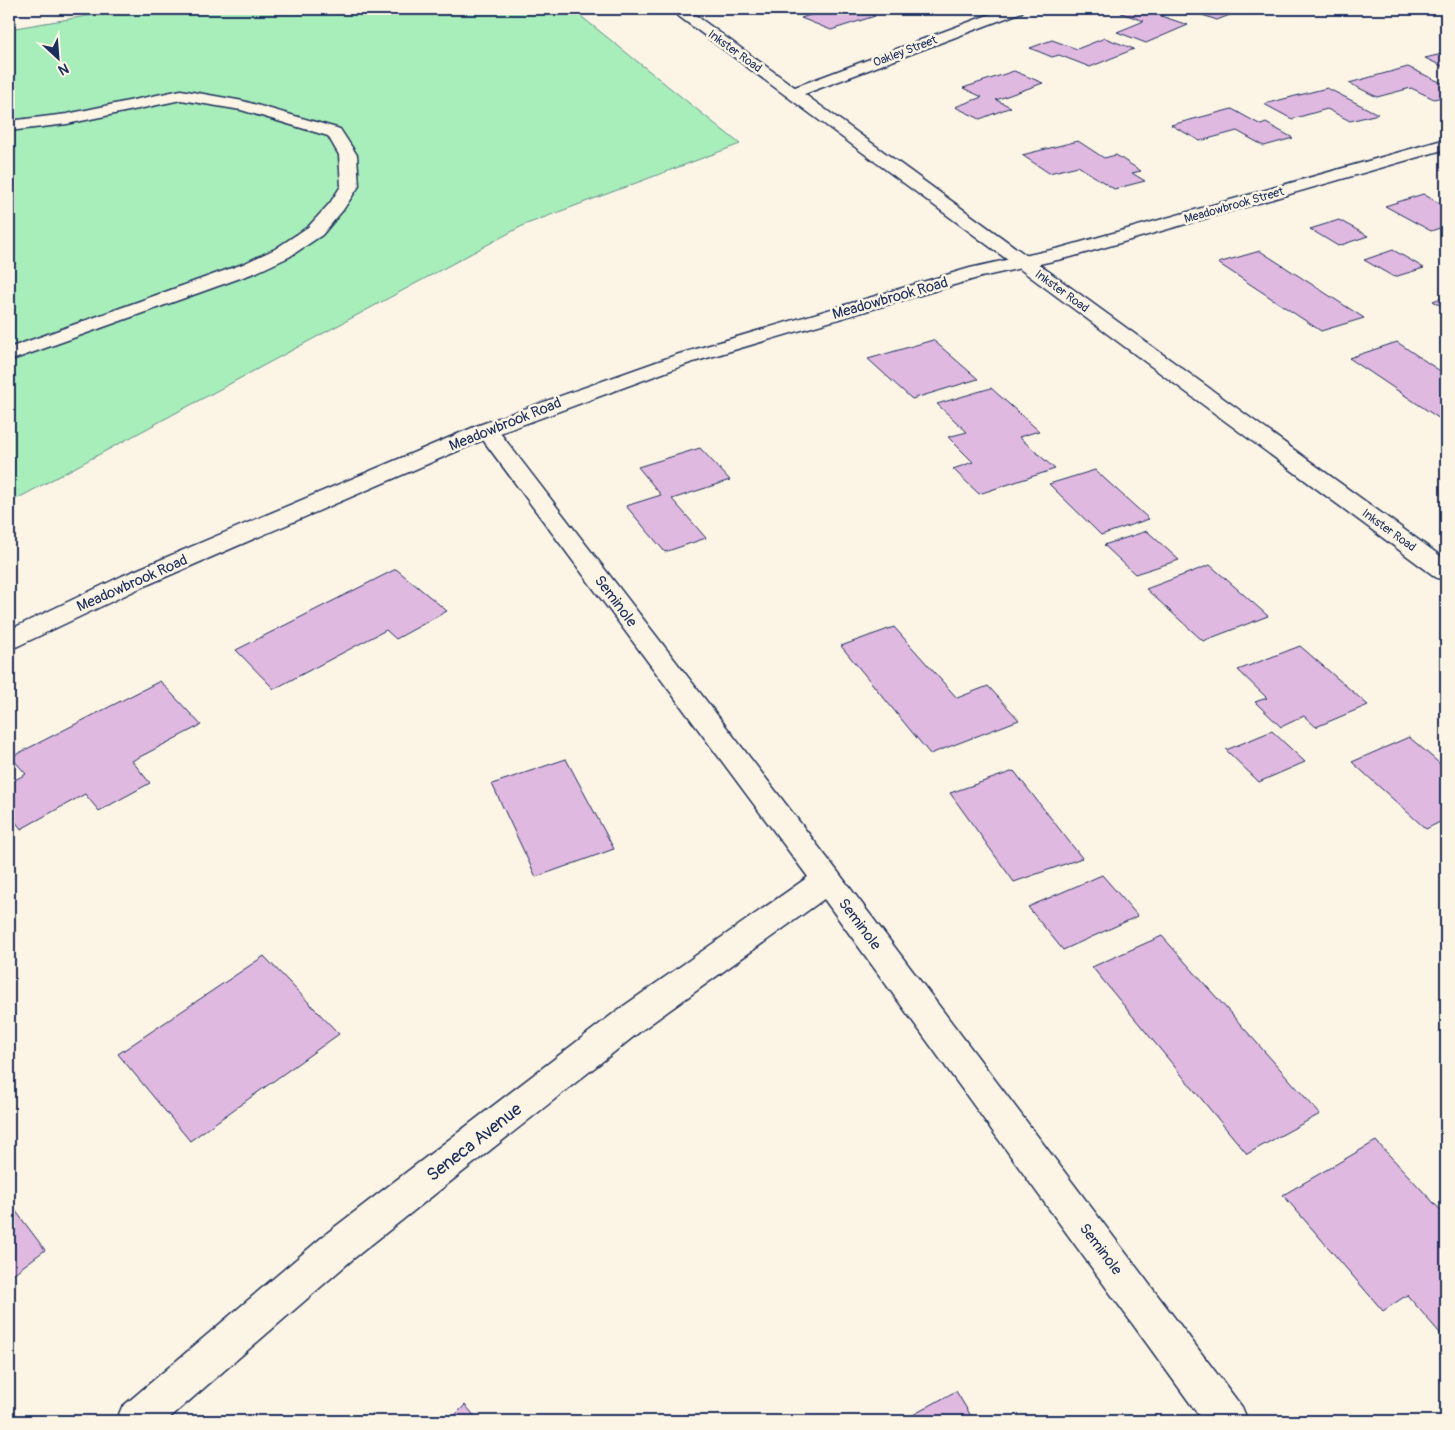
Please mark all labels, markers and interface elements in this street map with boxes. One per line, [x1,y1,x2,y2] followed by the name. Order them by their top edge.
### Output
[705,27,765,76] street label: Inkster Road
[32,32,82,82] north arrow
[871,32,939,71] street label: Oakley Street
[55,60,71,79] text: N
[1182,184,1286,227] street label: Meadowbrook Street
[1032,267,1092,316] street label: Inkster Road
[830,273,950,324] street label: Meadowbrook Road
[446,393,564,456] street label: Meadowbrook Road
[1359,506,1419,555] street label: Inkster Road
[74,551,191,616] street label: Meadowbrook Road
[590,572,641,631] street label: Seminole
[834,895,885,954] street label: Seminole
[422,1098,527,1187] street label: Seneca Avenue
[1075,1220,1126,1279] street label: Seminole

